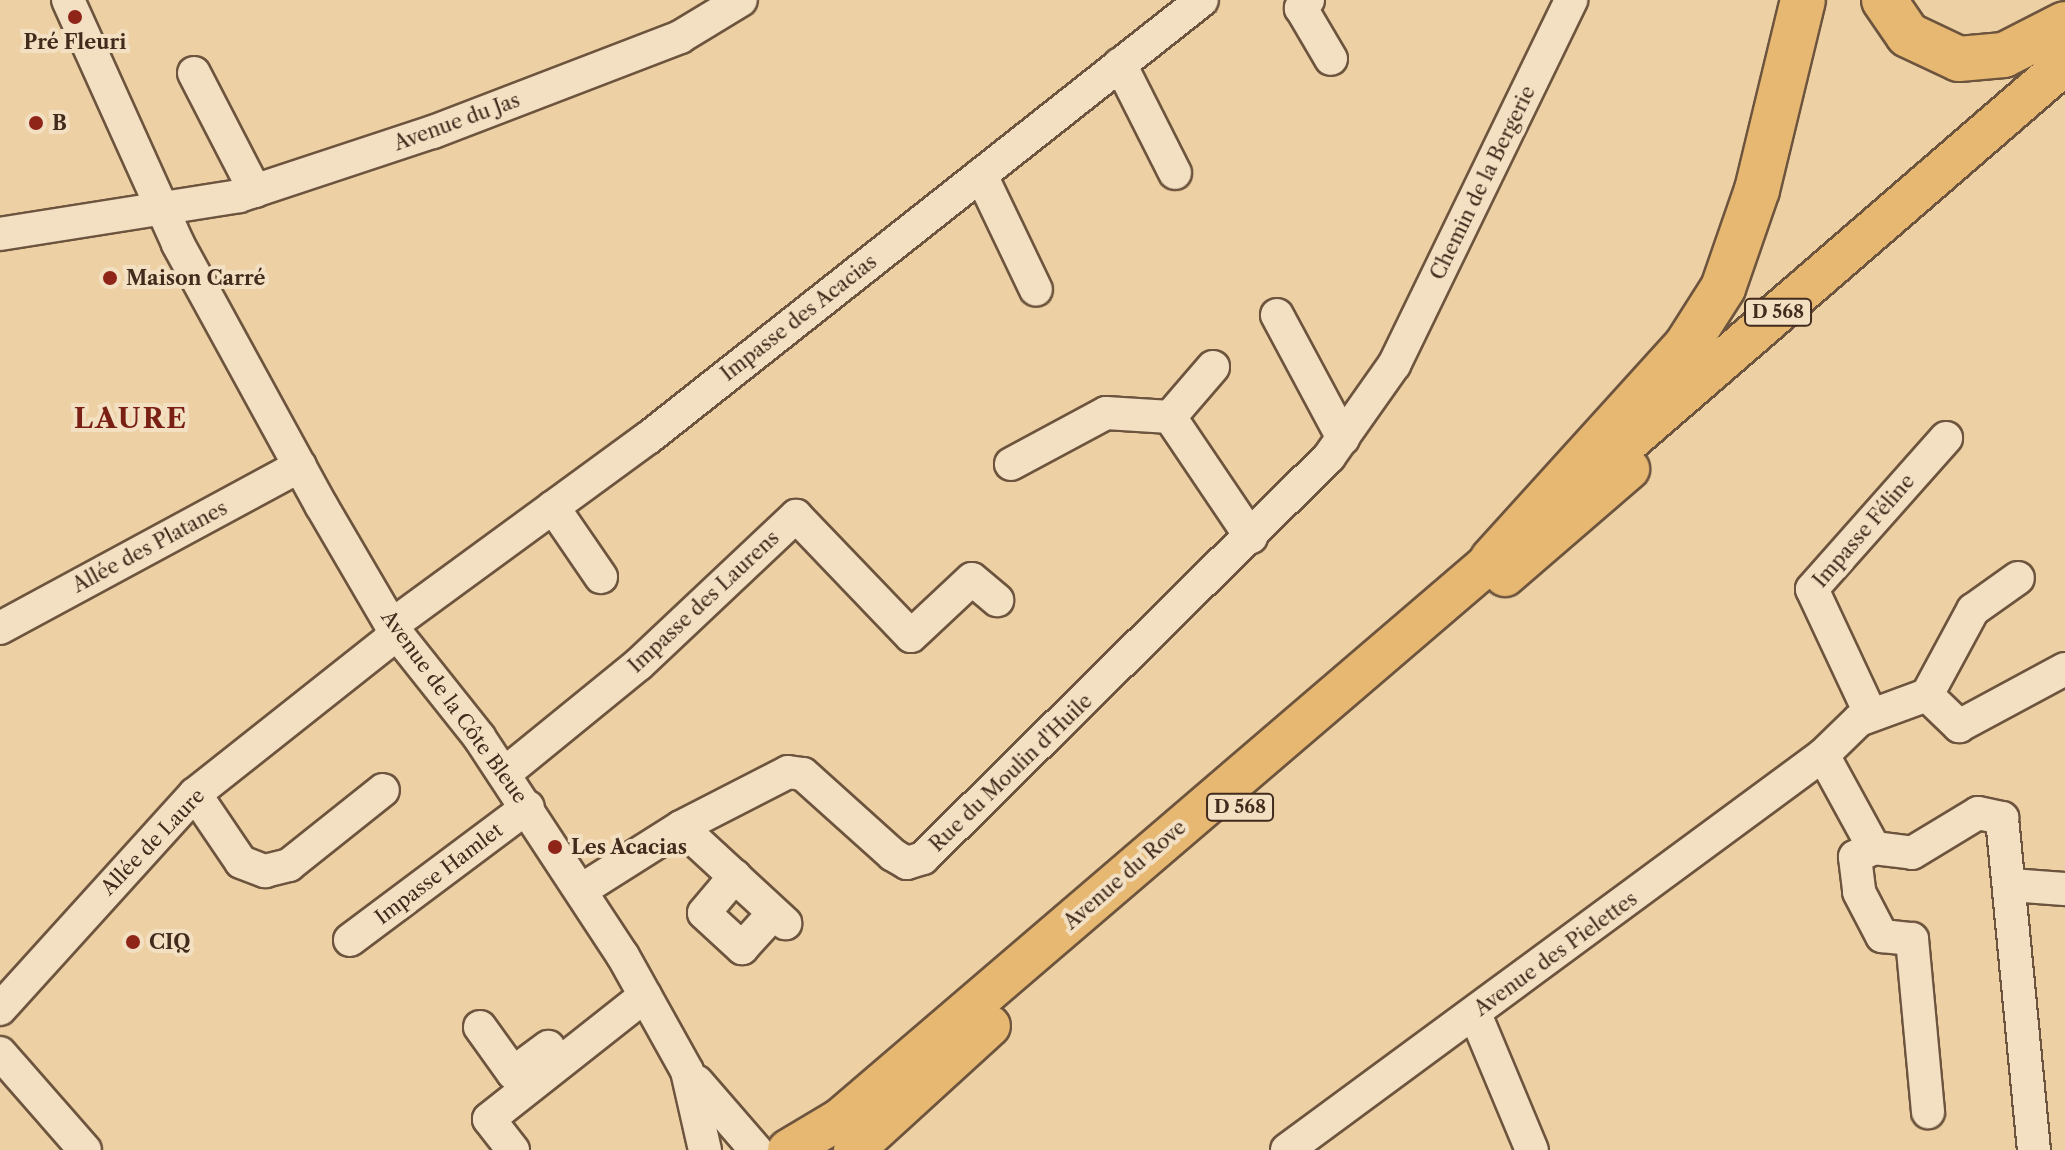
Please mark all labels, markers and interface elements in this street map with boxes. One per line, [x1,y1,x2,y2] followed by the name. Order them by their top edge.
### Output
[66,8,84,26] marker: Pré Fleuri
[24,30,126,54] place label: Pré Fleuri
[1426,82,1540,284] street label: Chemin de la Bergerie
[391,88,523,156] street label: Avenue du Jas
[52,111,67,135] place label: B
[27,114,45,132] marker: B
[716,249,882,387] street label: Impasse des Acacias
[126,266,265,290] place label: Maison Carré
[101,269,119,287] marker: Maison Carré
[1744,298,1812,326] road number: D 568
[74,401,188,435] district label: LAURE
[1808,470,1920,592] street label: Impasse Féline
[69,496,231,598] street label: Allée des Platanes
[624,526,784,678] street label: Impasse des Laurens
[376,606,532,808] street label: Avenue de la Côte Bleue
[925,689,1097,857] street label: Rue du Moulin d'Huile
[96,784,210,900] street label: Allée de Laure
[1206,793,1274,821] road number: D 568
[1059,815,1191,935] street label: Avenue du Rove
[371,818,507,930] street label: Impasse Hamlet
[571,835,688,859] place label: Les Acacias
[546,838,564,856] marker: Les Acacias
[1470,887,1642,1021] street label: Avenue des Pielettes
[149,930,190,954] place label: CIQ
[124,933,142,951] marker: CIQ

